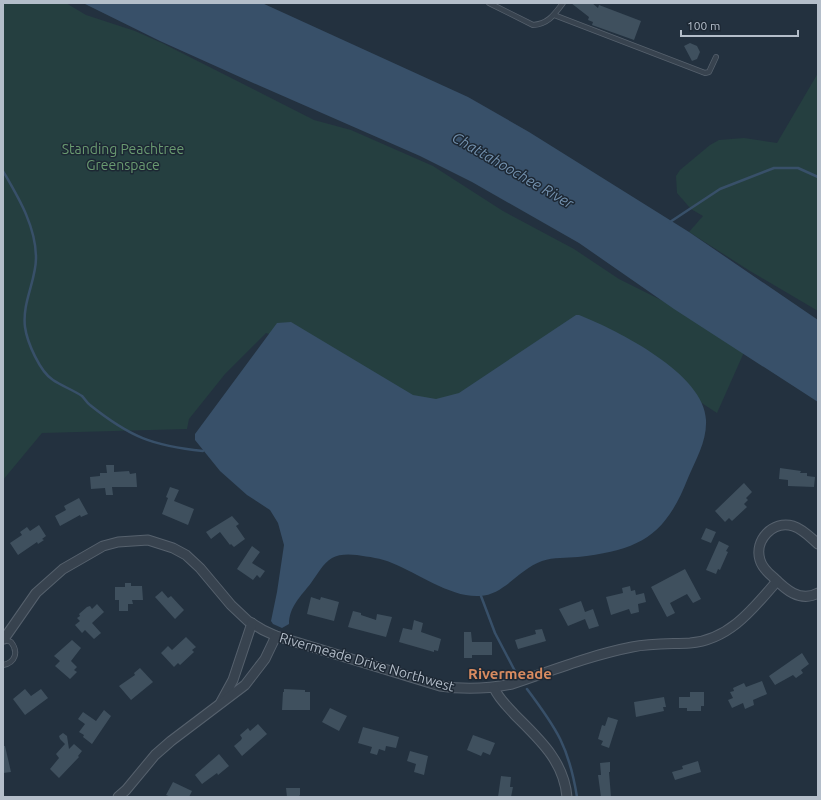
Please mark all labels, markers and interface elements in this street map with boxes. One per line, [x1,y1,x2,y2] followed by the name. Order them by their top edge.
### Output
[681,12,798,38] scale bar
[687,19,720,32] text: 100 m
[449,128,578,212] water label: Chattahoochee River
[62,141,184,173] park label: Standing Peachtree Greenspace
[278,629,457,695] street label: Rivermeade Drive Northwest
[468,665,552,682] district label: Rivermeade

